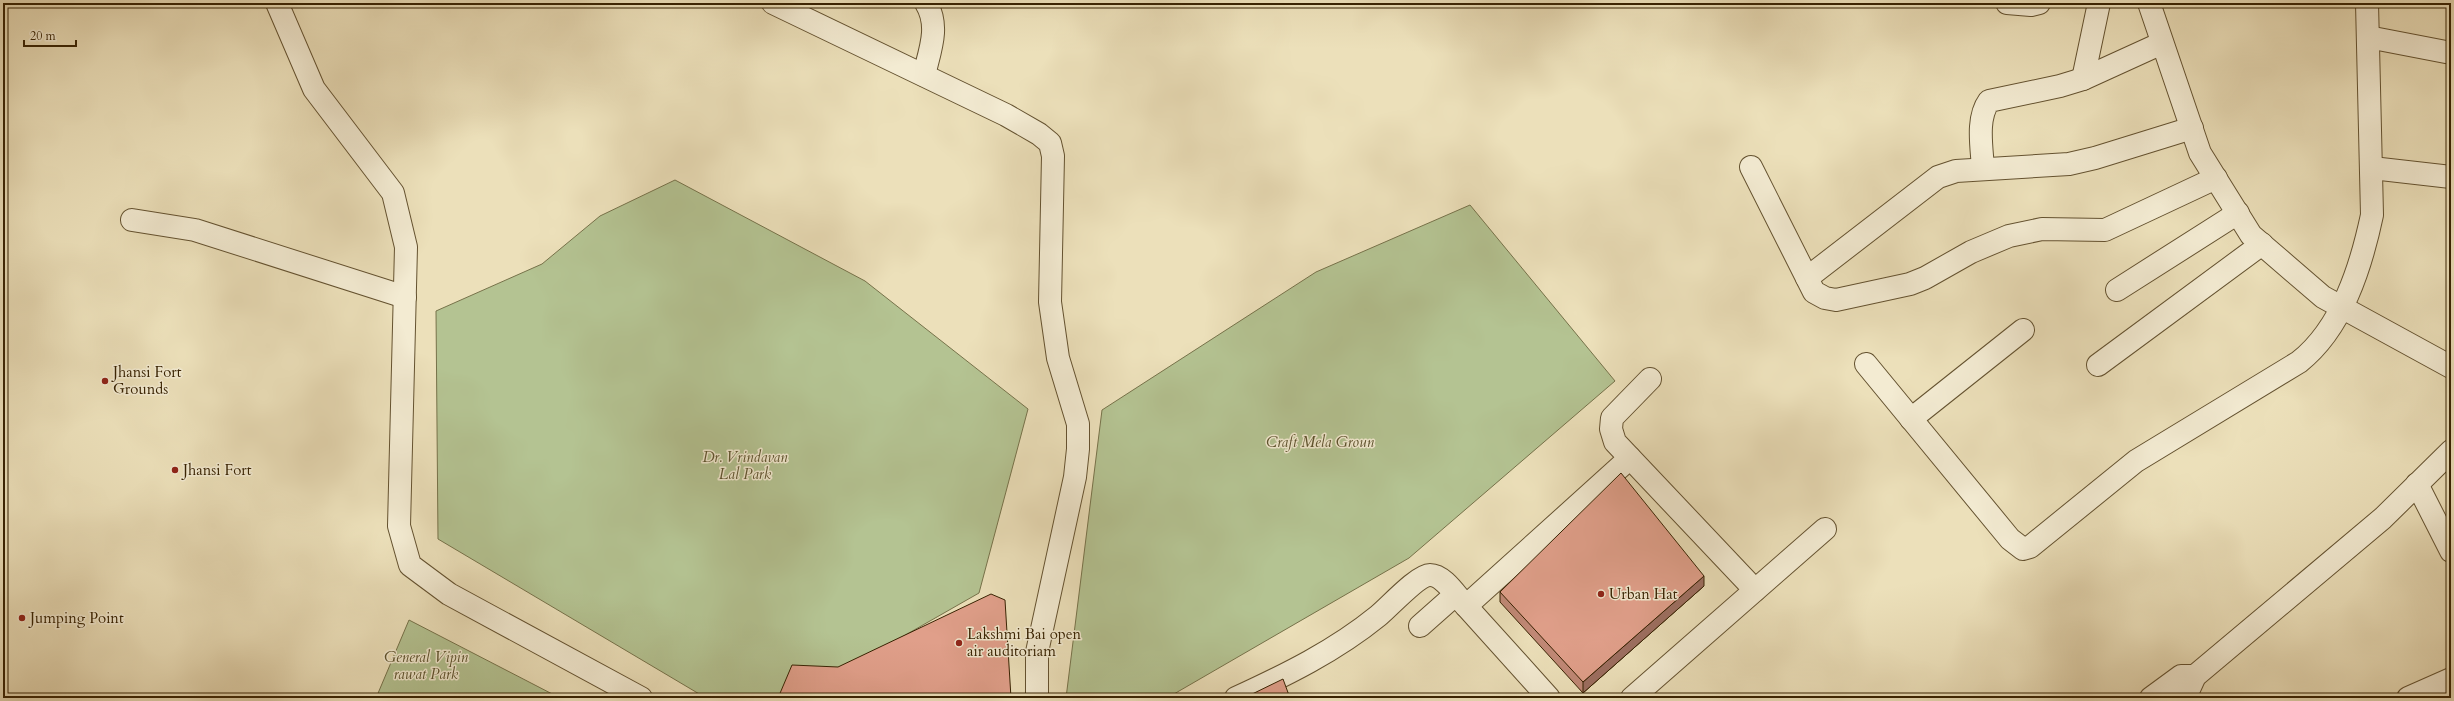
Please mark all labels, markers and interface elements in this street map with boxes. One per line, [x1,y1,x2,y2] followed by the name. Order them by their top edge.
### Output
[24,22,76,48] scale bar
[30,28,57,44] text: 20 m
[111,362,182,399] place label: Jhansi Fort Grounds
[100,376,110,386] marker: Jhansi Fort Grounds
[1266,432,1375,452] park label: Craft Mela Groun
[702,447,788,484] park label: Dr. Vrindavan Lal Park
[181,460,252,480] place label: Jhansi Fort
[170,465,180,475] marker: Jhansi Fort
[1609,584,1678,604] place label: Urban Hat
[1596,589,1606,599] marker: Urban Hat
[28,608,124,628] place label: Jumping Point
[17,613,27,623] marker: Jumping Point
[967,624,1082,661] place label: Lakshmi Bai open air auditoriam
[954,638,964,648] marker: Lakshmi Bai open air auditoriam
[384,647,469,684] park label: General Vipin rawat Park

